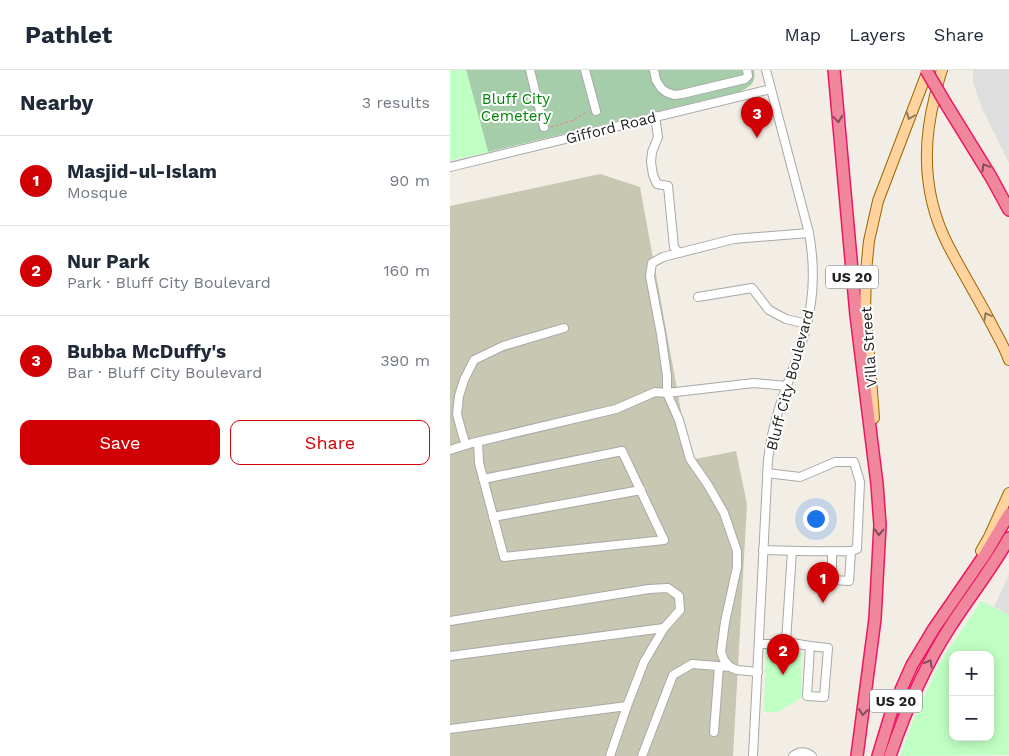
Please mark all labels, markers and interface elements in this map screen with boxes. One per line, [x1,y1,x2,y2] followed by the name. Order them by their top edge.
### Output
[25,21,112,49] text: Pathlet
[784,24,821,45] text: Map
[849,24,906,45] text: Layers
[934,24,984,45] text: Share
[20,90,93,115] text: Nearby
[481,90,551,125] park label: Bluff City Cemetery
[362,93,430,112] text: 3 results
[741,97,773,138] pin: 3
[564,108,658,148] street label: Gifford Road
[906,111,916,119] one-way arrow
[832,115,843,123] one-way arrow
[67,160,217,183] text: Masjid-ul-Islam
[981,164,991,173] one-way arrow
[33,171,39,190] text: 1
[389,171,430,190] text: 90 m
[67,183,128,202] text: Mosque
[67,250,150,273] text: Nur Park
[31,261,41,280] text: 2
[383,261,430,280] text: 160 m
[826,266,878,288] road number: US 20
[67,273,271,292] text: Park · Bluff City Boulevard
[857,305,881,388] street label: Villa Street
[762,307,818,453] street label: Bluff City Boulevard
[984,312,994,321] one-way arrow
[67,340,226,363] text: Bubba McDuffy's
[31,351,41,370] text: 3
[380,351,430,370] text: 390 m
[67,363,262,382] text: Bar · Bluff City Boulevard
[20,420,220,465] button: Save
[230,420,430,465] button: Share
[803,506,829,532] your location
[874,529,884,537] one-way arrow
[807,562,839,603] pin: 1
[767,634,799,675] pin: 2
[949,651,994,741] map controls
[949,651,994,696] button: +
[923,659,933,668] one-way arrow
[870,690,922,712] road number: US 20
[949,696,994,741] button: −
[858,708,869,716] one-way arrow

